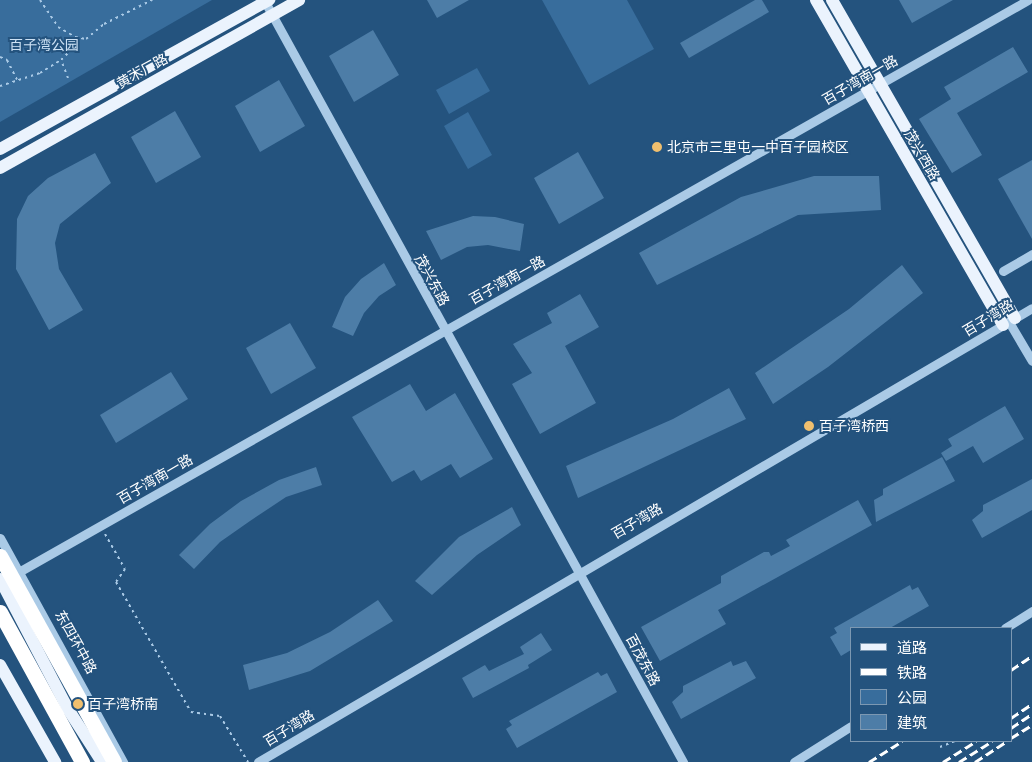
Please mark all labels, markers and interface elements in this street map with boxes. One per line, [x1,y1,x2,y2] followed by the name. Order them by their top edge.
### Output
[9,37,79,53] park label: 百子湾公园
[113,50,171,92] street label: 黄木厂路
[819,52,901,108] street label: 百子湾南一路
[901,127,943,183] street label: 茂兴西路
[667,139,849,155] place label: 北京市三里屯一中百子园校区
[651,141,663,153] marker: 北京市三里屯一中百子园校区
[411,251,453,309] street label: 茂兴东路
[466,252,548,308] street label: 百子湾南一路
[960,296,1016,340] street label: 百子湾路
[819,418,889,434] place label: 百子湾桥西
[803,420,815,432] marker: 百子湾桥西
[114,451,196,507] street label: 百子湾南一路
[609,500,665,542] street label: 百子湾路
[52,607,100,677] street label: 东四环中路
[850,627,1012,742] legend
[622,631,664,689] street label: 百茂东路
[897,639,927,656] text: 道路
[897,664,927,681] text: 铁路
[897,689,927,706] text: 公园
[88,696,158,712] place label: 百子湾桥南
[72,698,84,710] marker: 百子湾桥南
[261,706,317,750] street label: 百子湾路
[897,714,927,731] text: 建筑

